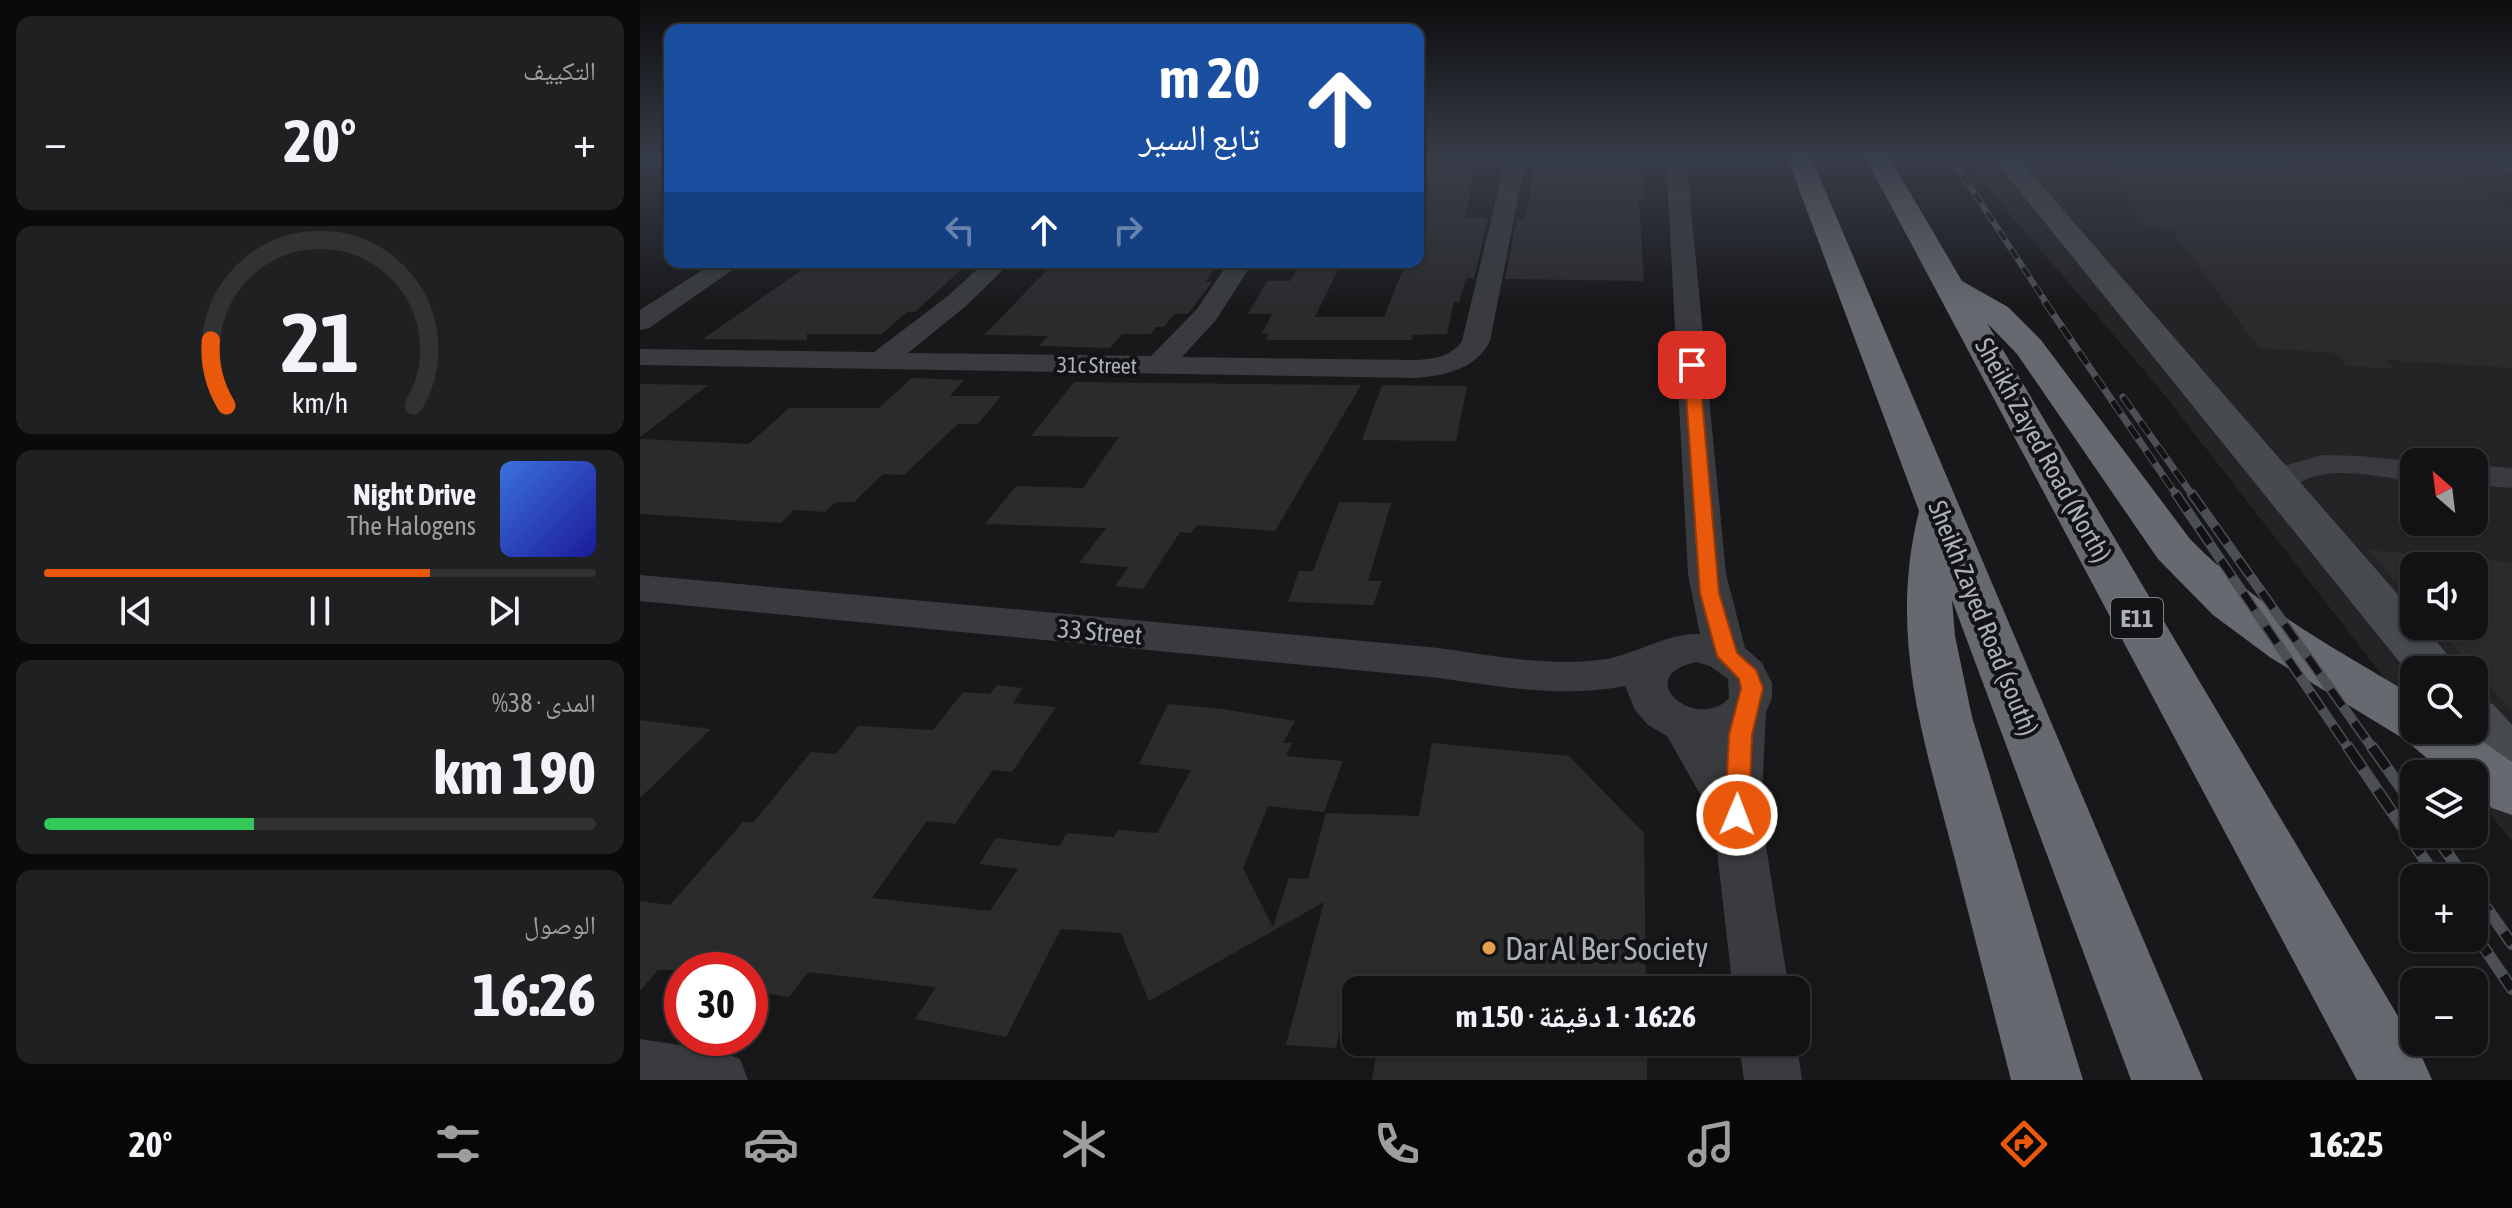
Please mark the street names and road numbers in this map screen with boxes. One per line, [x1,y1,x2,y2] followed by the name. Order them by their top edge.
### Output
[1969,333,2117,567] street label: Sheikh Zayed Road (North)
[1057,351,1137,379] street label: 31c Street
[1922,496,2044,740] street label: Sheikh Zayed Road (south)
[2111,598,2163,638] road number: E11
[1056,613,1144,651] street label: 33 Street

